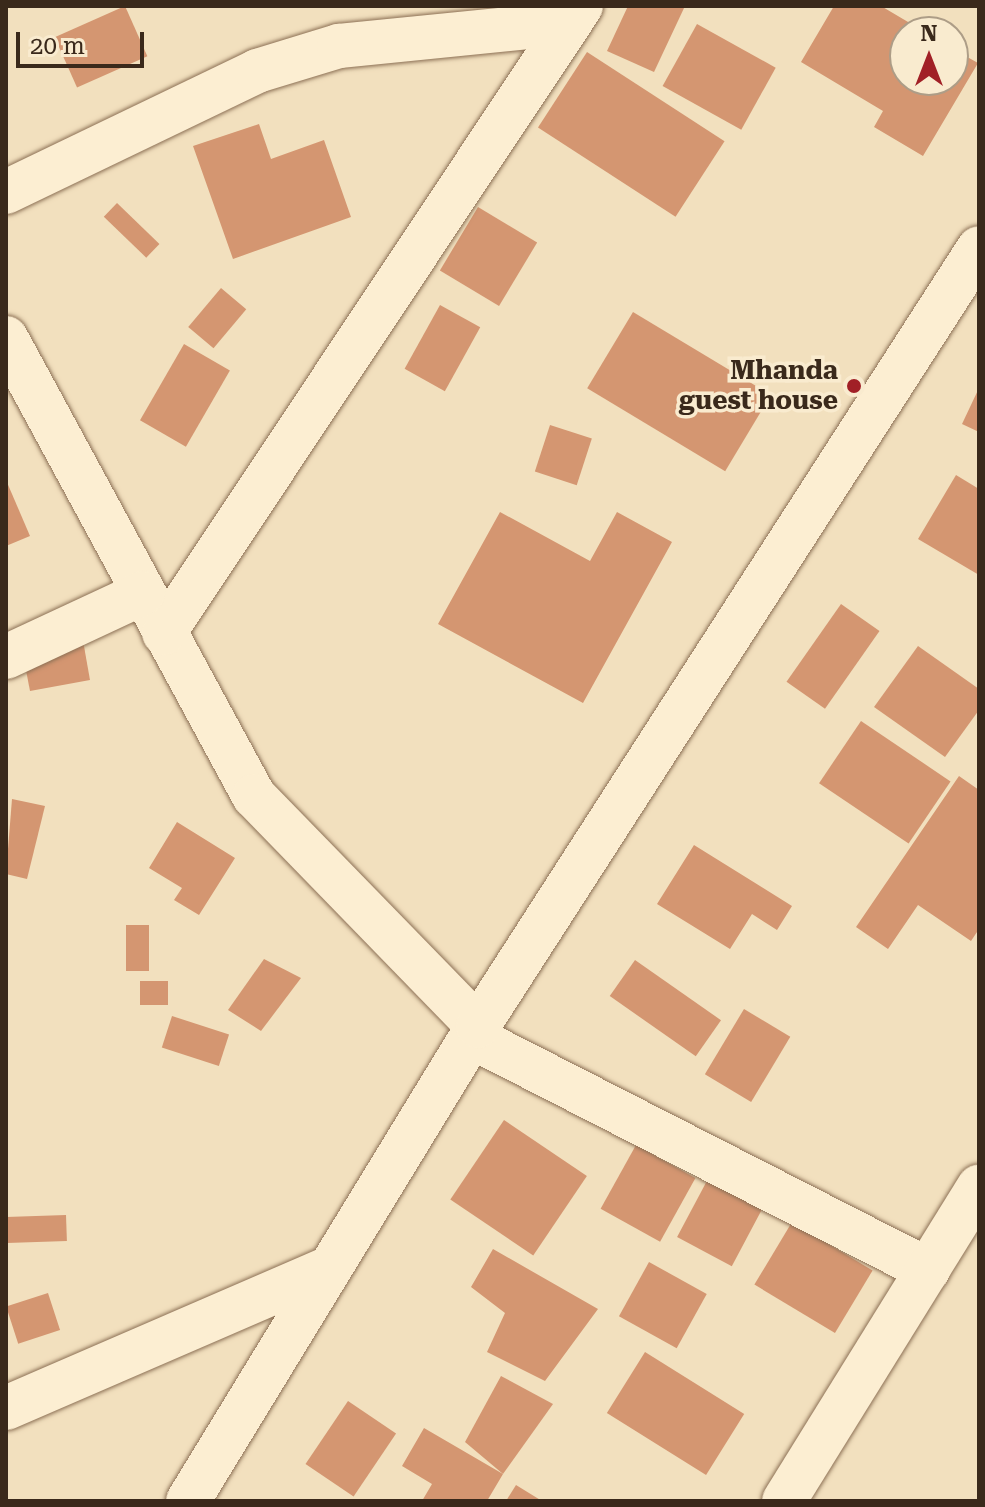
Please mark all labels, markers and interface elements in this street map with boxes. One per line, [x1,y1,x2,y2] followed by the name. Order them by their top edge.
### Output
[20,16,148,66] scale bar
[889,16,969,96] north arrow
[921,21,937,46] text: N
[30,32,85,60] text: 20 m
[679,355,838,416] place label: Mhanda guest house
[845,377,863,395] marker: Mhanda guest house

